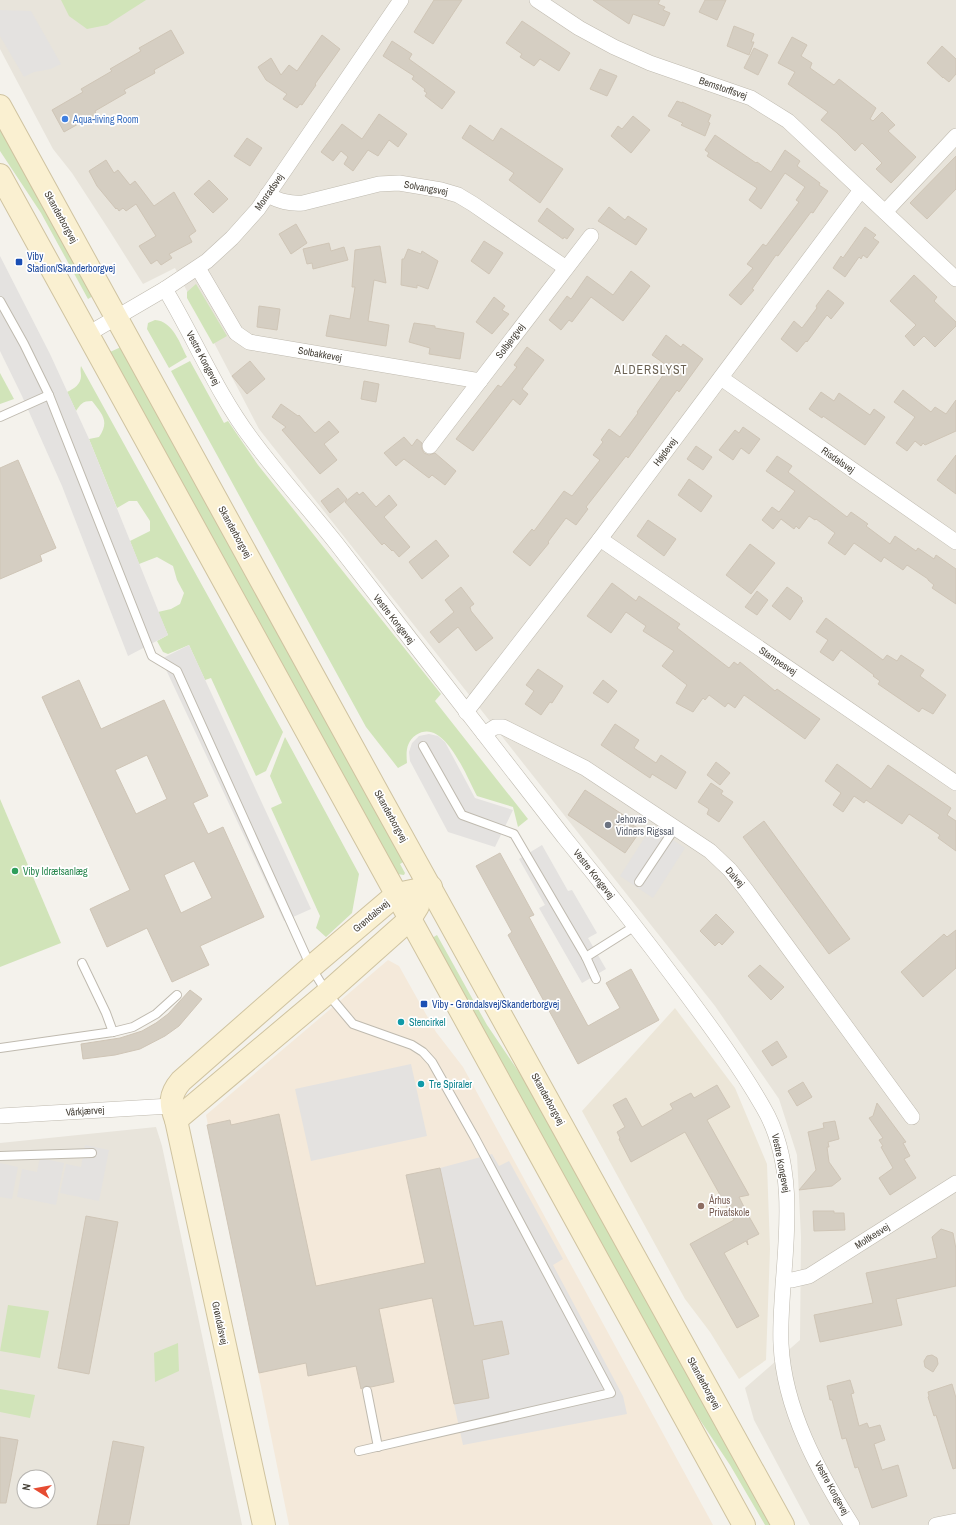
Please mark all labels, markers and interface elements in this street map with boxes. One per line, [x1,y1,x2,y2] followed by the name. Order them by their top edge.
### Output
[697,74,749,102] street label: Bernstorffsvej
[72,113,139,126] place label: Aqua-living Room
[60,114,70,124] marker: Aqua-living Room
[252,171,287,213] street label: Monradsvej
[403,178,449,198] street label: Solvangsvej
[41,189,81,245] street label: Skanderborgvej
[27,250,115,275] place label: Viby Stadion/Skanderborgvej
[14,257,24,267] marker: Viby Stadion/Skanderborgvej
[493,321,528,361] street label: Solbjergvej
[183,329,223,388] street label: Vestre Kongevej
[297,344,343,364] street label: Solbakkevej
[613,362,688,378] district label: ALDERSLYST
[650,435,680,469] street label: Højdevej
[819,444,857,476] street label: Risdalsvej
[215,504,255,560] street label: Skanderborgvej
[370,591,418,647] street label: Vestre Kongevej
[757,644,800,678] street label: Stampesvej
[371,788,411,844] street label: Skanderborgvej
[616,813,674,838] place label: Jehovas Vidners Rigssal
[603,820,613,830] marker: Jehovas Vidners Rigssal
[570,846,618,902] street label: Vestre Kongevej
[723,864,747,890] street label: Dalvej
[23,865,88,878] place label: Viby Idrætsanlæg
[10,866,20,876] marker: Viby Idrætsanlæg
[350,897,392,935] street label: Grøndalsvej
[432,998,559,1011] place label: Viby - Grøndalsvej/Skanderborgvej
[419,999,429,1009] marker: Viby - Grøndalsvej/Skanderborgvej
[409,1016,446,1029] place label: Stencirkel
[396,1017,406,1027] marker: Stencirkel
[528,1071,568,1127] street label: Skanderborgvej
[429,1078,472,1091] place label: Tre Spiraler
[416,1079,426,1089] marker: Tre Spiraler
[65,1103,105,1119] street label: Vårkjærvej
[769,1132,793,1194] street label: Vestre Kongevej
[708,1194,750,1219] place label: Århus Privatskole
[696,1201,706,1211] marker: Århus Privatskole
[852,1220,892,1252] street label: Moltkesvej
[209,1300,231,1346] street label: Grøndalsvej
[684,1355,724,1411] street label: Skanderborgvej
[812,1459,852,1517] street label: Vestre Kongevej
[16,1469,56,1509] north arrow
[19,1483,34,1492] text: N

